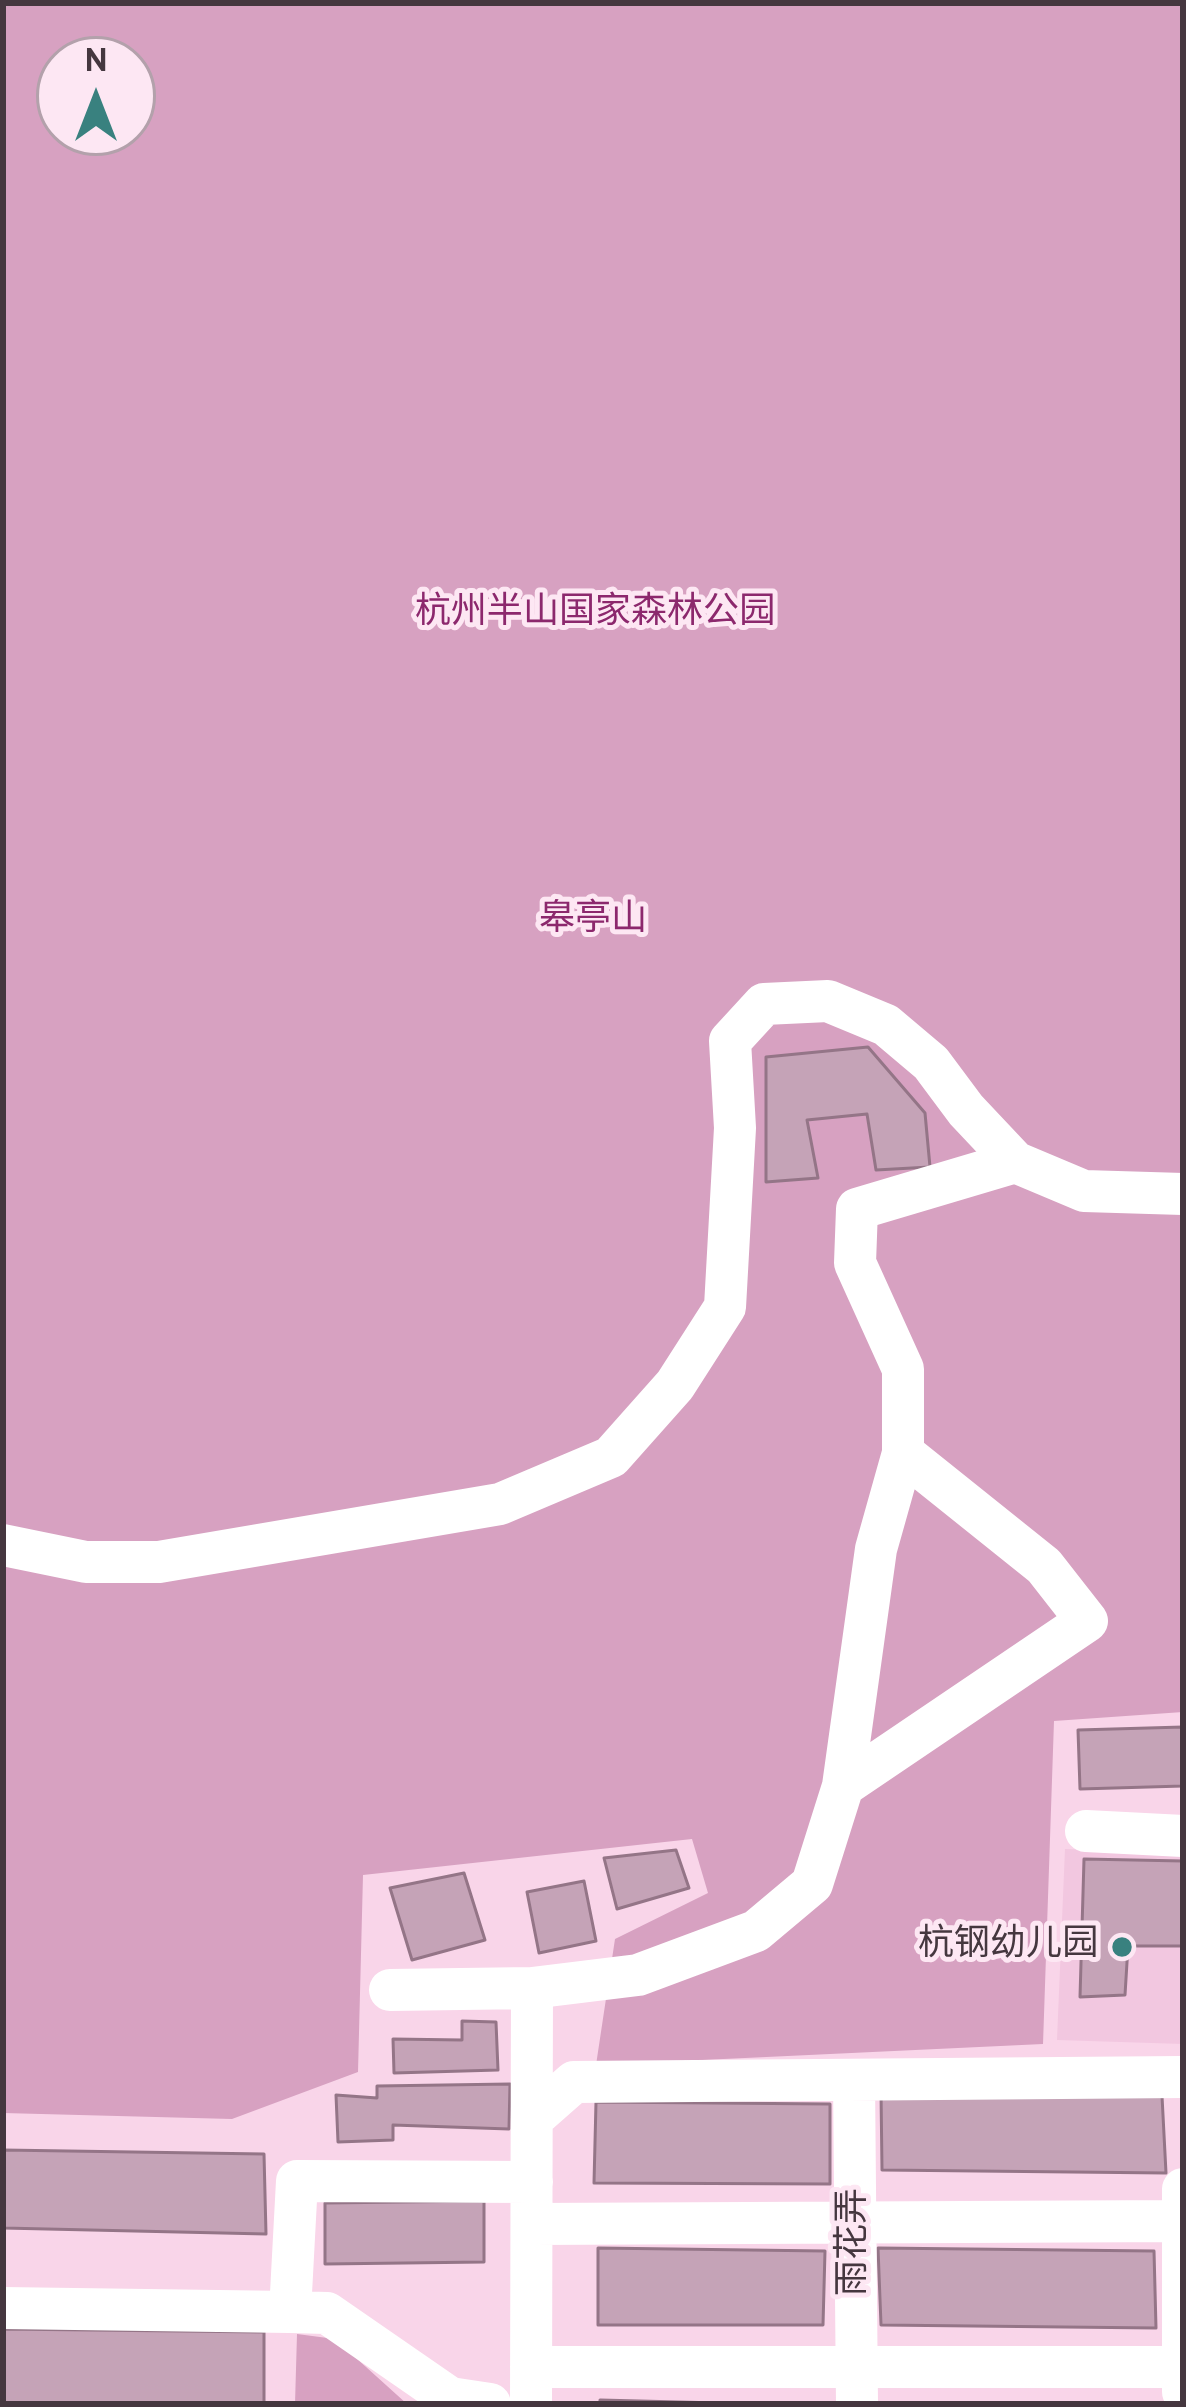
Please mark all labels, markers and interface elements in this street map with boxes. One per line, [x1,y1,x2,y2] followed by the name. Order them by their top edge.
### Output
[36,36,156,156] north arrow
[84,42,108,84] text: N
[415,593,775,637] park label: 杭州半山国家森林公园
[539,900,647,944] park label: 皋亭山
[918,1925,1098,1969] place label: 杭钢幼儿园
[1109,1934,1135,1960] marker: 杭钢幼儿园
[834,2188,878,2296] street label: 雨花弄

